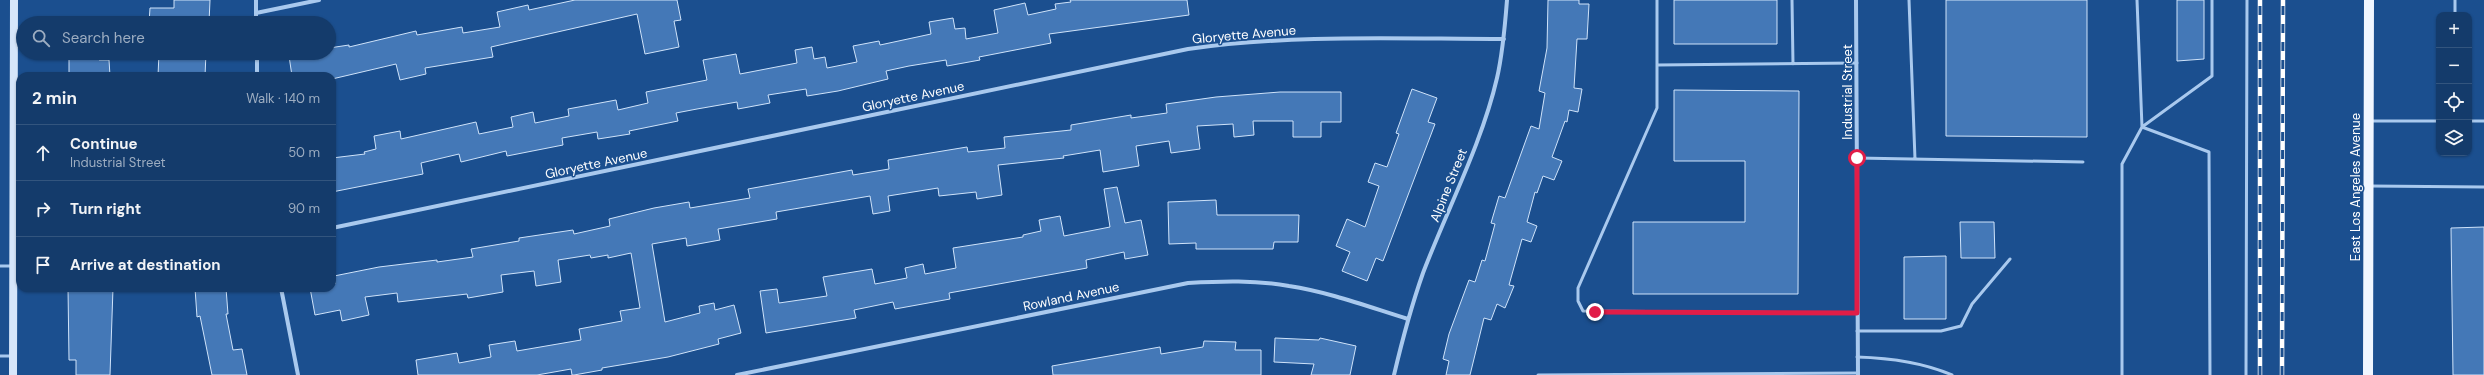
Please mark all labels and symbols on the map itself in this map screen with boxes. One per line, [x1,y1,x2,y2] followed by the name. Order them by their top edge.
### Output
[1191,21,1297,48] street label: Gloryette Avenue
[1839,44,1856,140] street label: Industrial Street
[860,77,966,116] street label: Gloryette Avenue
[2347,113,2364,261] street label: East Los Angeles Avenue
[543,144,649,183] street label: Gloryette Avenue
[1426,146,1471,225] street label: Alpine Street
[1848,149,1866,167] route start
[1021,278,1121,315] street label: Rowland Avenue
[1586,303,1604,321] route end

